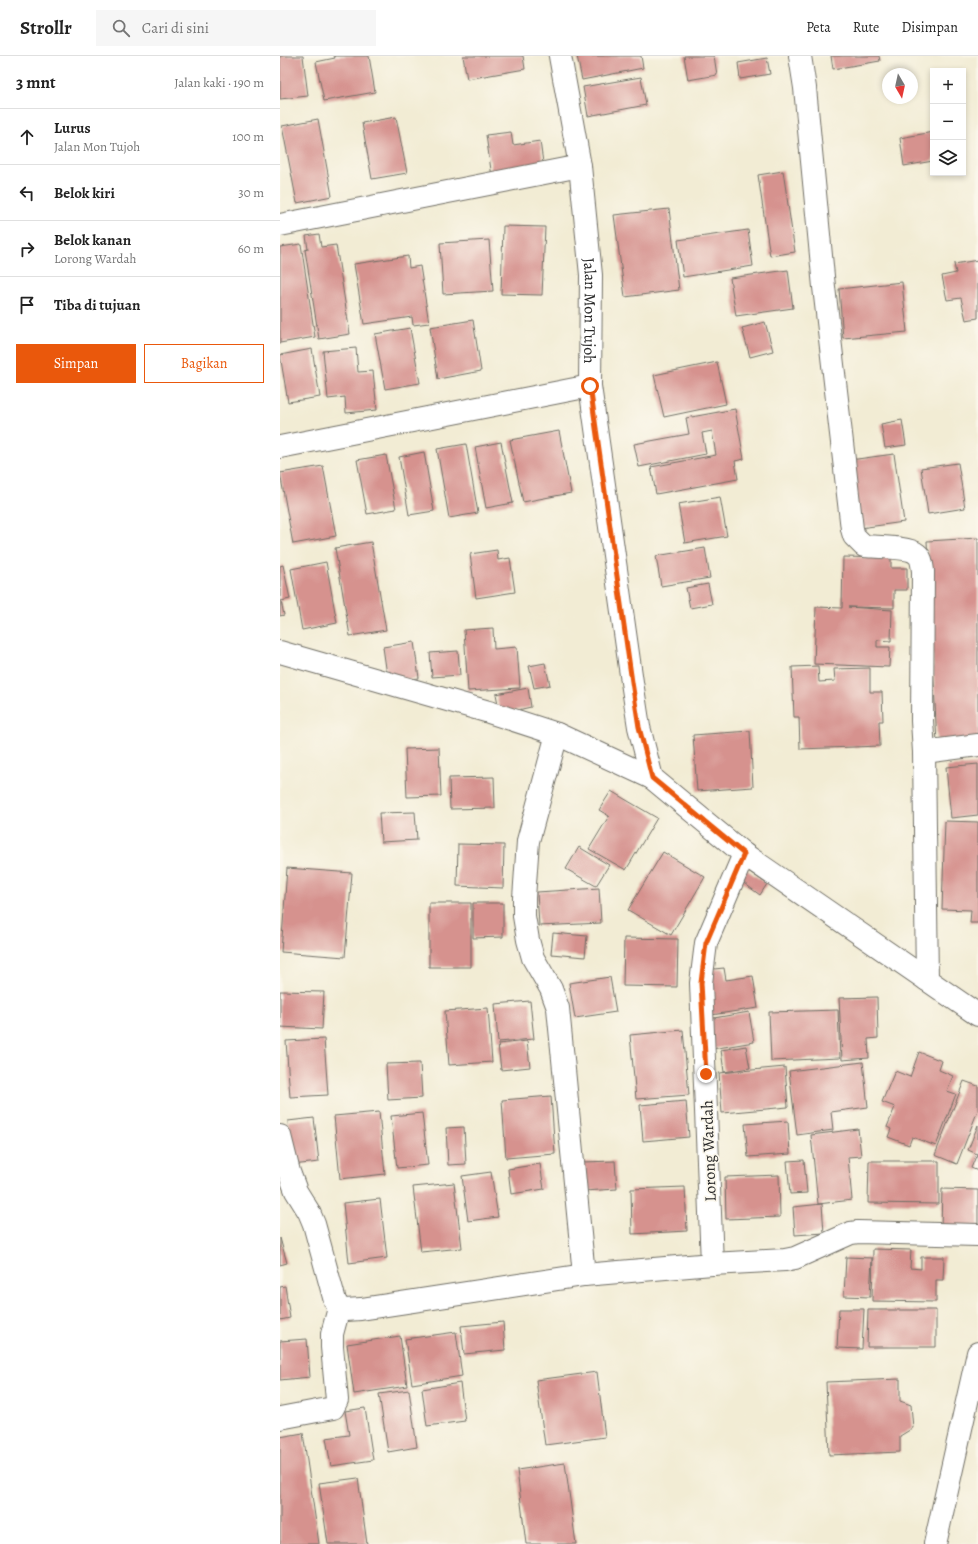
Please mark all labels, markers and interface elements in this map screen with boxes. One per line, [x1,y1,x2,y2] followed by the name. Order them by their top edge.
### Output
[96,10,376,46] search box
[20,15,72,41] text: Strollr
[110,17,132,39] icon: search
[142,18,209,38] text: Cari di sini
[806,18,831,37] text: Peta
[853,18,879,37] text: Rute
[901,18,958,37] text: Disimpan
[882,68,918,104] north arrow
[930,68,966,176] map controls
[930,68,966,104] button: +
[16,71,56,94] text: 3 mnt
[174,74,264,91] text: Jalan kaki · 190 m
[930,104,966,140] button: −
[54,118,91,138] text: Lurus
[16,126,38,148] icon: ahead
[232,128,264,145] text: 100 m
[54,138,140,155] text: Jalan Mon Tujoh
[930,140,966,176] button: layers
[16,182,38,204] icon: left
[54,183,115,203] text: Belok kiri
[238,184,264,201] text: 30 m
[54,230,131,250] text: Belok kanan
[16,238,38,260] icon: right
[238,240,264,257] text: 60 m
[54,250,137,267] text: Lorong Wardah
[577,257,601,364] street label: Jalan Mon Tujoh
[16,294,38,316] icon: arrive
[54,295,140,315] text: Tiba di tujuan
[16,344,136,383] button: Simpan
[144,344,264,383] button: Bagikan
[581,377,599,395] route start
[697,1065,715,1083] route end
[696,1099,722,1202] street label: Lorong Wardah

